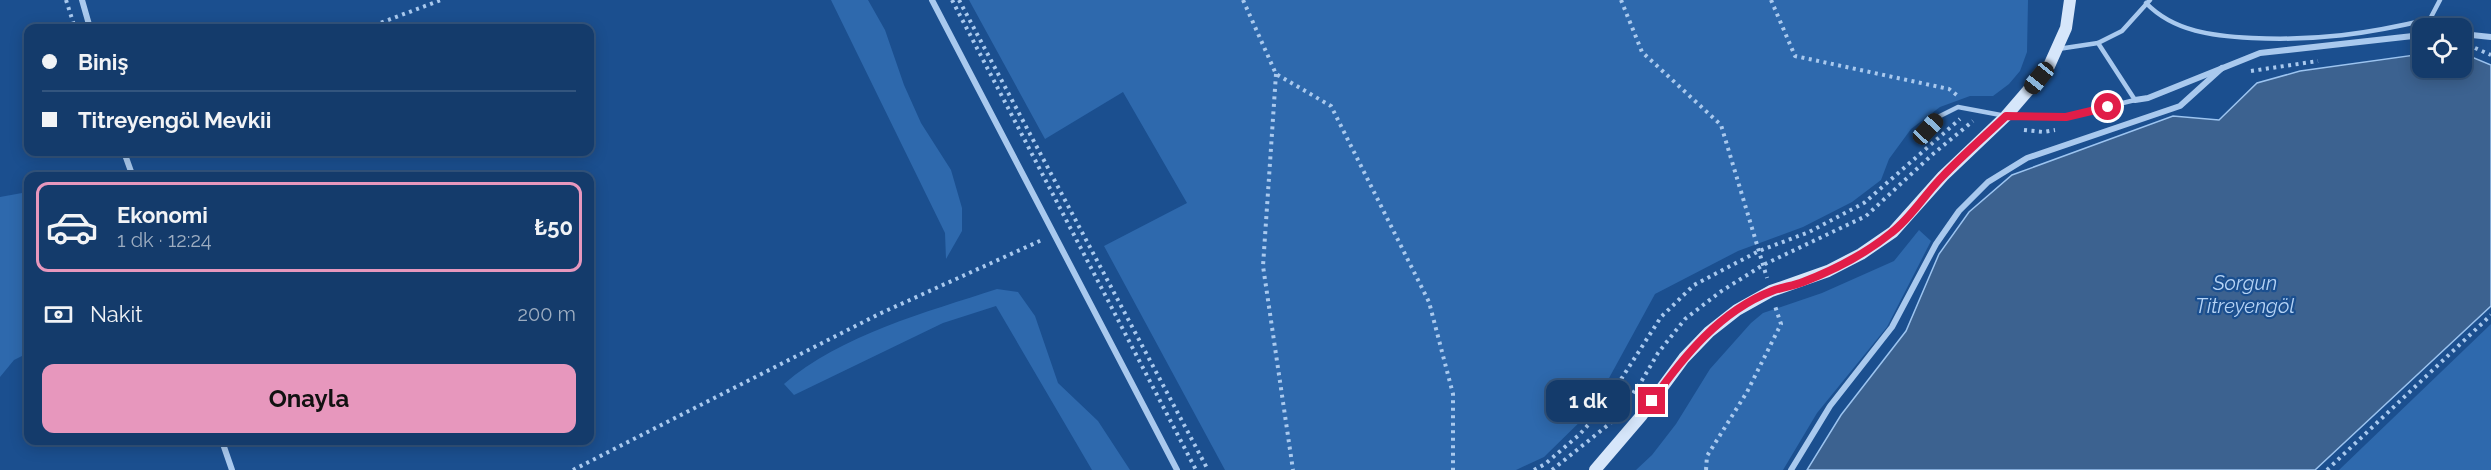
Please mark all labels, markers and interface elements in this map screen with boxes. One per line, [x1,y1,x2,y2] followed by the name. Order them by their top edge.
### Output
[2412,18,2472,78] map controls
[2412,18,2472,78] button: locate
[78,49,128,75] text: Biniş
[2021,58,2057,98] car
[2094,93,2121,120] route start
[78,107,271,133] text: Titreyengöl Mevkii
[1909,110,1947,148] car
[45,200,99,254] icon: car
[117,202,208,228] text: Ekonomi
[534,214,573,240] text: ₺50
[117,228,212,252] text: 1 dk · 12:24
[2195,271,2295,318] water label: Sorgun Titreyengöl
[42,298,75,331] icon: cash
[90,301,143,327] text: Nakit
[518,302,576,326] text: 200 m
[42,364,576,433] button: Onayla
[1547,380,1631,422] callout: 1 dk
[1638,387,1665,414] route end
[1569,389,1607,413] text: 1 dk

